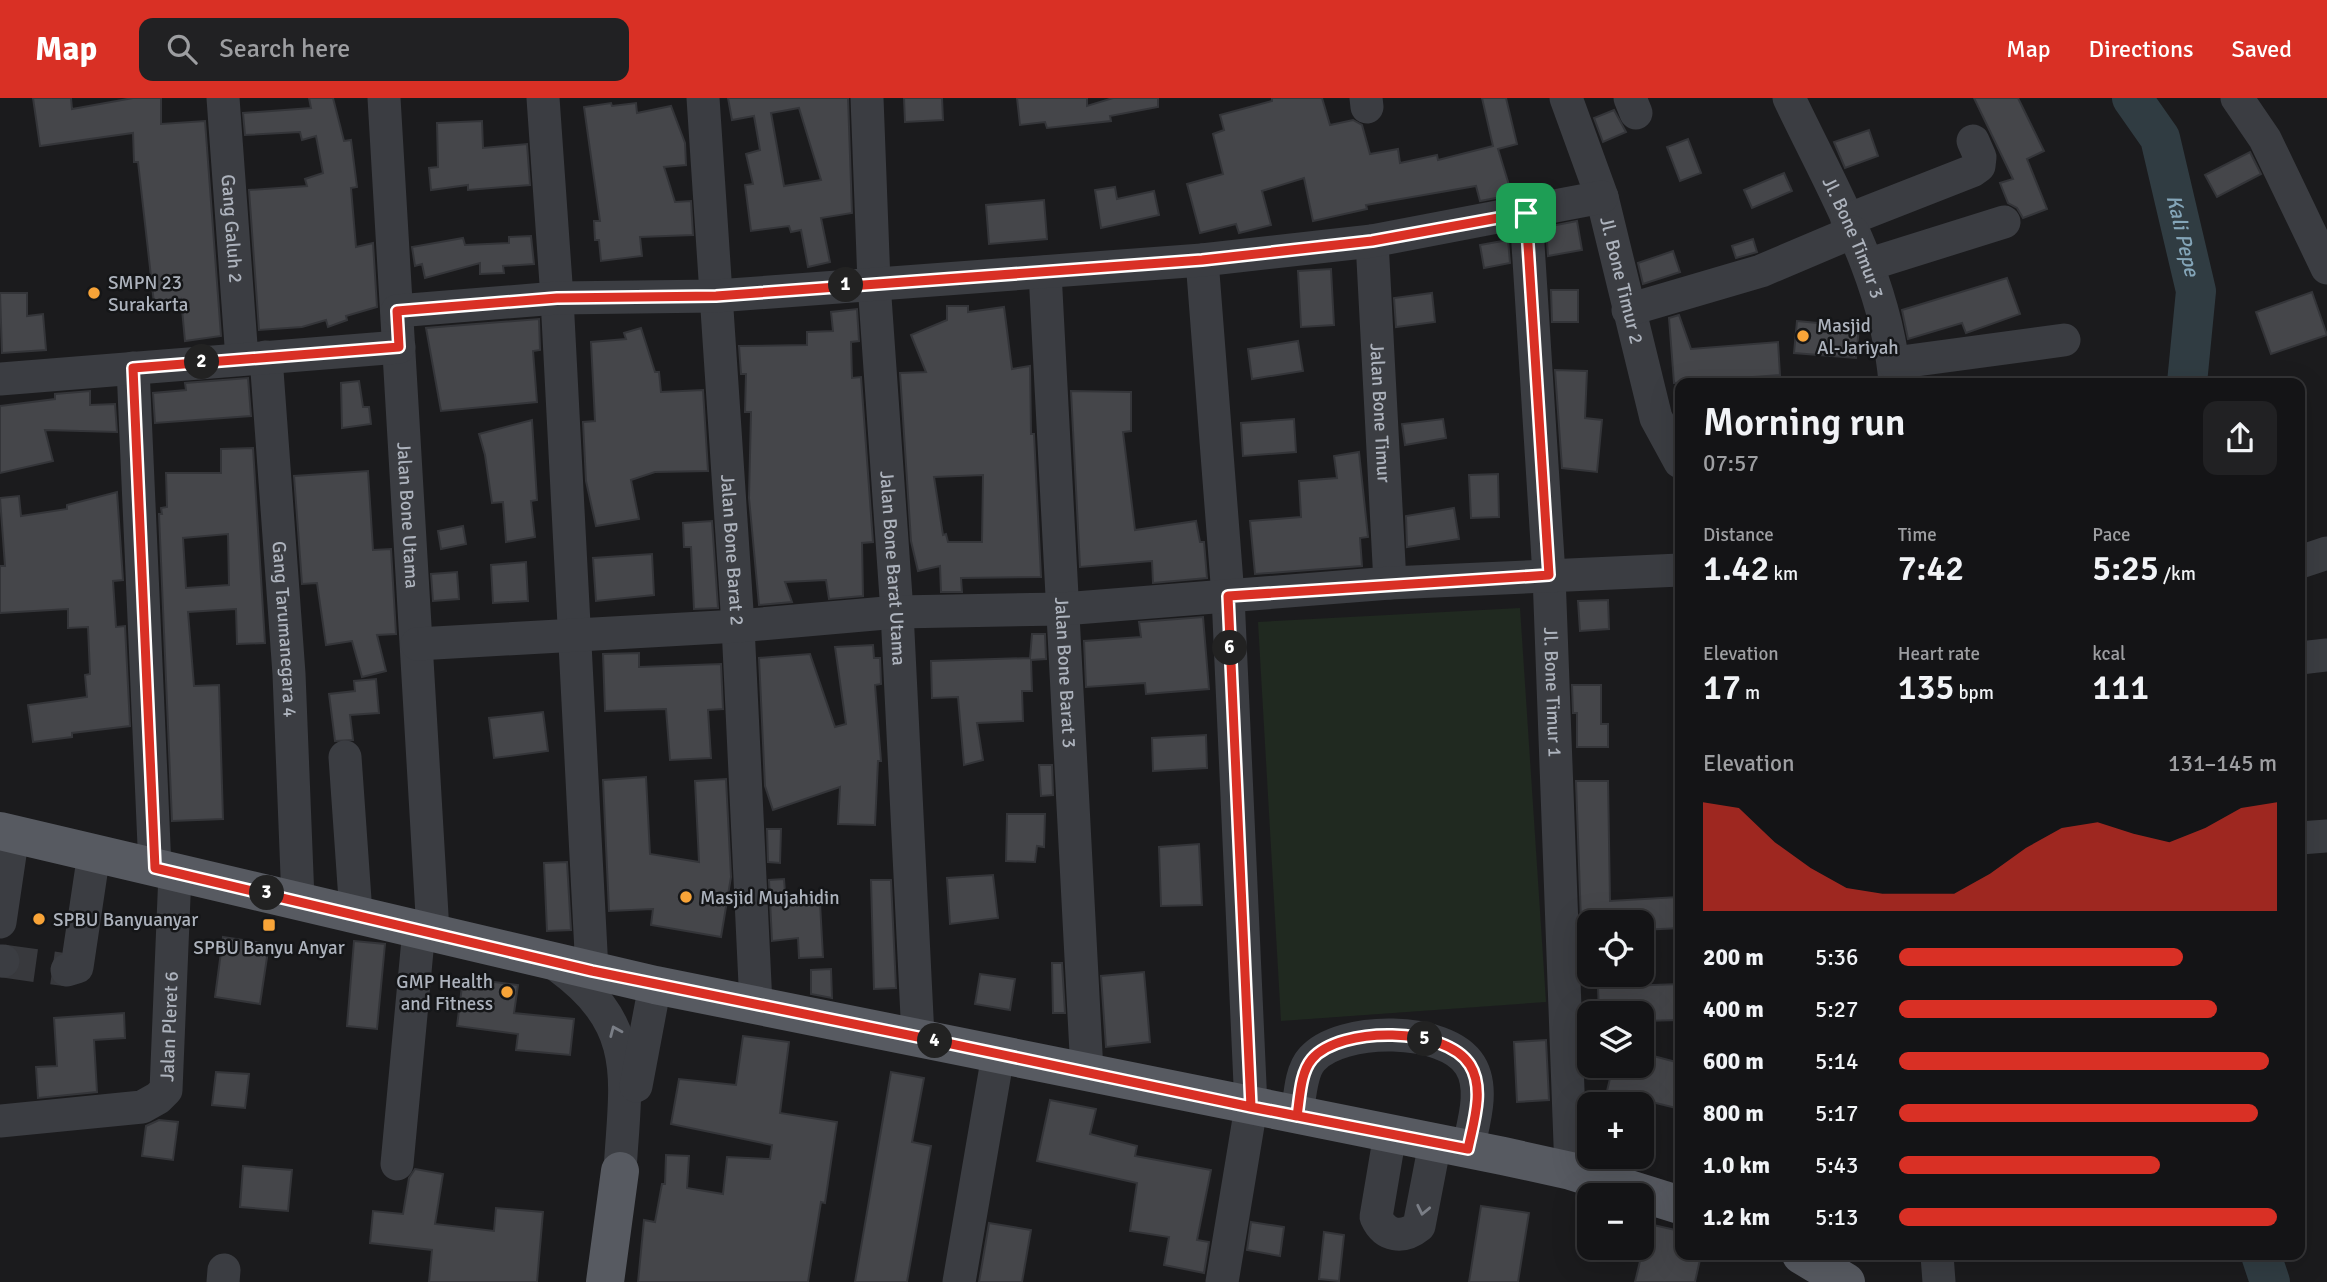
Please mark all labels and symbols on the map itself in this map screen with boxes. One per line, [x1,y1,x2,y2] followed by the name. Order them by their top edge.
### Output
[1817,173,1889,302] street label: Jl. Bone Timur 3
[216,174,247,284] street label: Gang Galuh 2
[1496,183,1556,243] pin
[2161,192,2205,280] water label: Kali Pepe
[1594,214,1648,347] street label: Jl. Bone Timur 2
[828,268,864,302] pin: 1
[108,271,188,317] place label: SMPN 23 Surakarta
[86,285,102,301] marker: SMPN 23 Surakarta
[1817,314,1899,360] place label: Masjid Al-Jariyah
[1795,328,1811,344] marker: Masjid Al-Jariyah
[1364,342,1396,483] street label: Jalan Bone Timur
[184,344,220,380] pin: 2
[391,441,424,589] street label: Jalan Bone Utama
[874,470,911,666] street label: Jalan Bone Barat Utama
[715,474,749,626] street label: Jalan Bone Barat 2
[266,540,302,718] street label: Gang Tarumanegara 4
[1049,596,1081,749] street label: Jalan Bone Barat 3
[1538,627,1567,758] street label: Jl. Bone Timur 1
[1212,630,1248,666] pin: 6
[250,876,284,910] pin: 3
[700,886,840,910] place label: Masjid Mujahidin
[678,889,694,905] marker: Masjid Mujahidin
[53,908,198,932] place label: SPBU Banyuanyar
[31,911,47,927] marker: SPBU Banyuanyar
[261,917,277,933] marker: SPBU Banyu Anyar
[193,936,345,960] place label: SPBU Banyu Anyar
[396,970,493,1016] place label: GMP Health and Fitness
[155,971,184,1082] street label: Jalan Pleret 6
[499,984,515,1000] marker: GMP Health and Fitness
[1408,1021,1442,1056] pin: 5
[918,1024,953,1058] pin: 4
[610,1026,624,1038] one-way arrow
[1417,1204,1432,1216] one-way arrow

